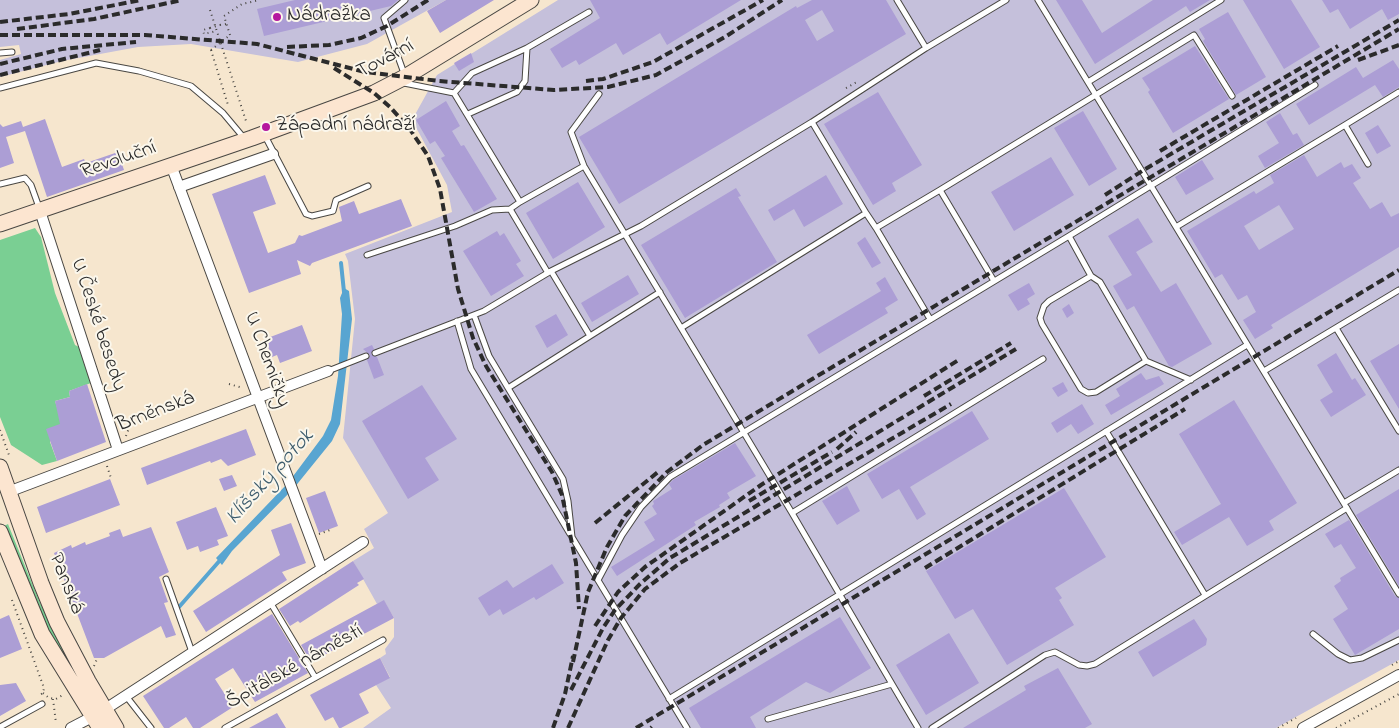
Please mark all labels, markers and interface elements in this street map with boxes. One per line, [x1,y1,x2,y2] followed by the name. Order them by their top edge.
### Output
[287,4,371,30] place label: Nádražka
[271,11,283,23] marker: Nádražka
[353,34,419,86] street label: Tovární
[276,114,416,140] place label: Západní nádraží
[260,121,272,133] marker: Západní nádraží
[78,136,160,186] street label: Revoluční
[64,255,130,395] street label: U České besedy
[237,309,295,411] street label: U Chemičky
[114,387,198,439] street label: Brněnská
[221,425,321,531] water label: Klíšský potok
[41,550,89,618] street label: Panská
[222,620,368,716] street label: Špitálské náměstí

